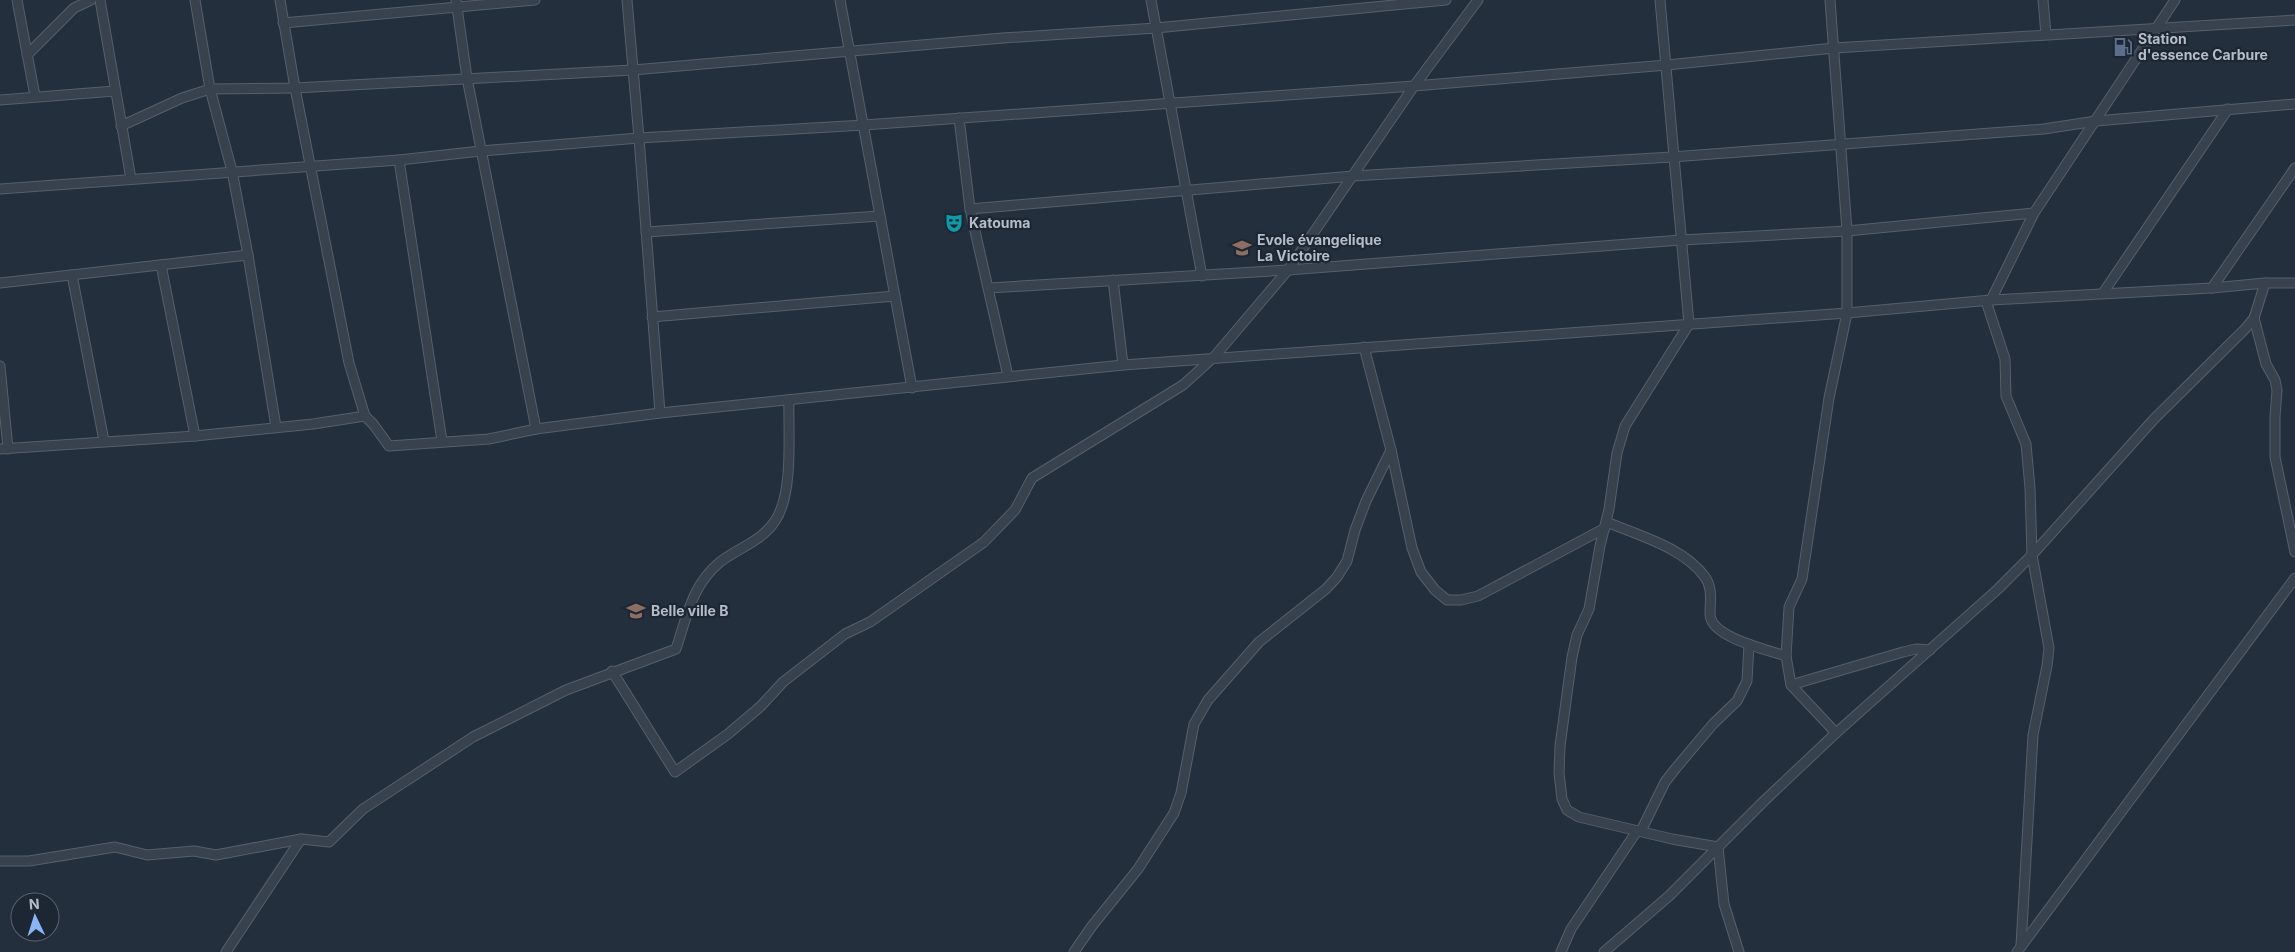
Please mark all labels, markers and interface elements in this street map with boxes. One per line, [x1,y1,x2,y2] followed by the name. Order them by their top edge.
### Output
[2138,30,2268,63] place label: Station d'essence Carbure
[2112,36,2134,58] fuel station icon: Station d'essence Carbure
[943,212,965,234] theatre icon: Katouma
[969,214,1030,231] place label: Katouma
[1257,231,1382,264] place label: Evole évangelique La Victoire
[1231,237,1253,259] school or university icon: Evole évangelique La Victoire
[625,600,647,622] school or university icon: Belle ville B
[651,602,729,619] place label: Belle ville B
[10,892,60,942] north arrow
[28,895,40,912] text: N

